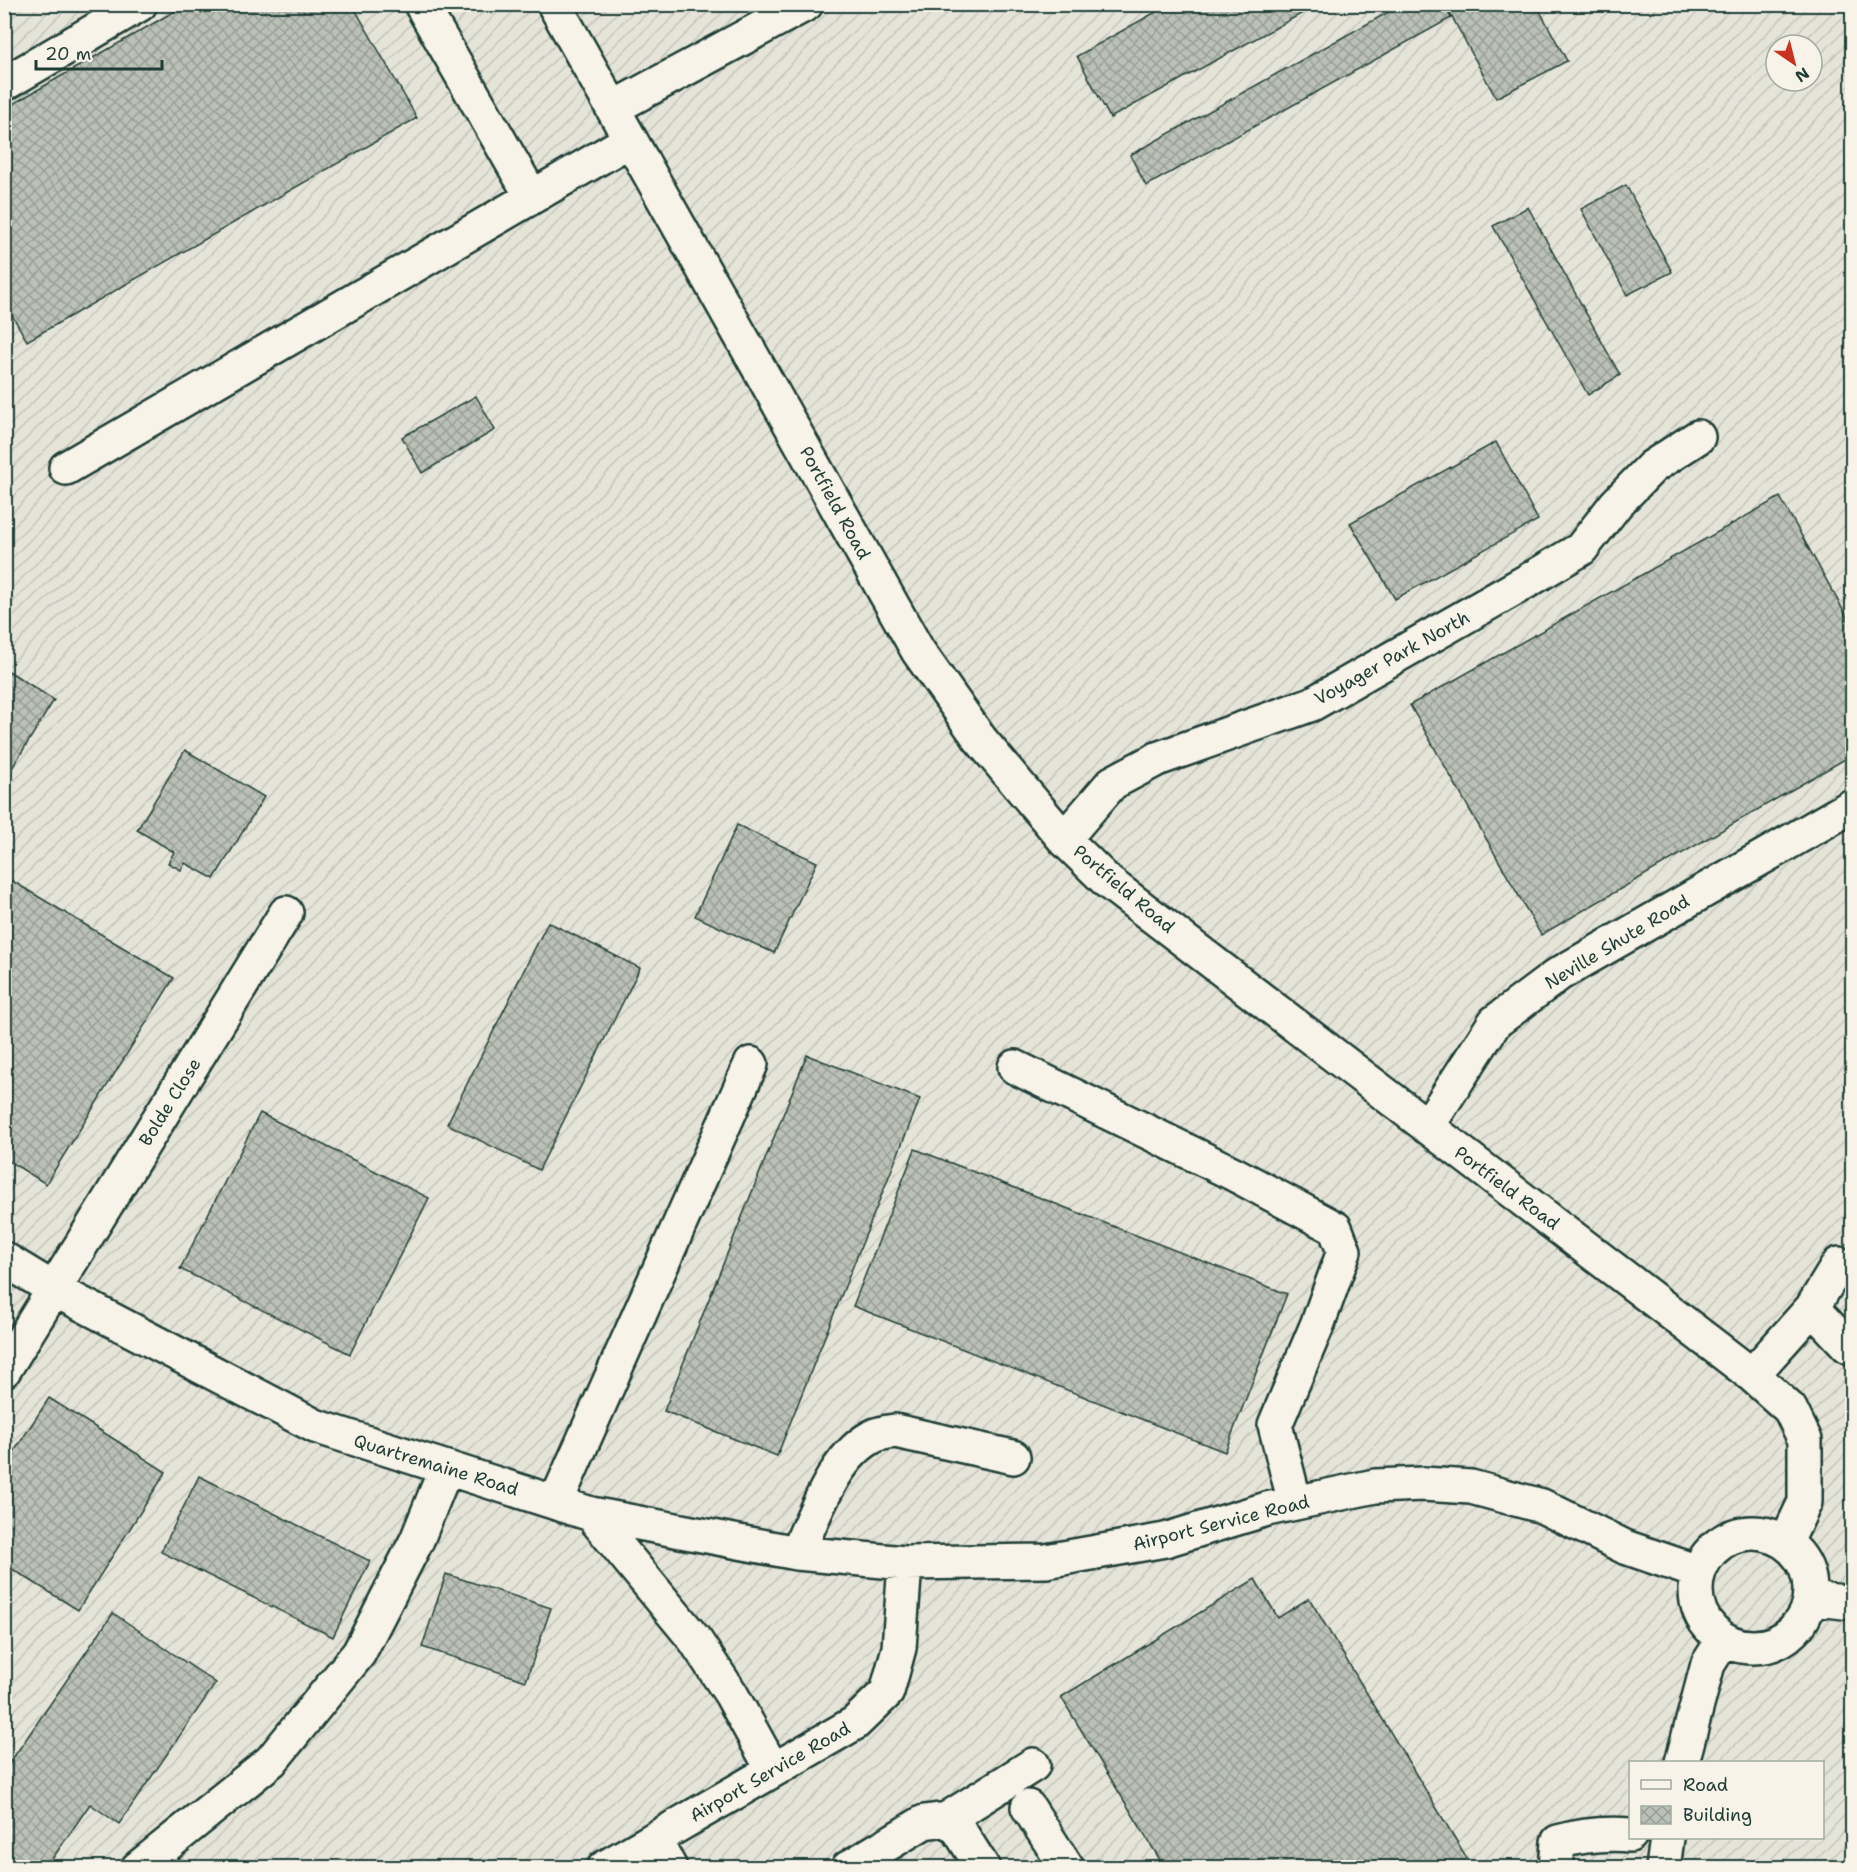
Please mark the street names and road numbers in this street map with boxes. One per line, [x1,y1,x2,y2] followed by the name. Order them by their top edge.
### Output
[794,442,876,564] street label: Portfield Road
[1310,605,1474,711] street label: Voyager Park North
[1068,839,1180,939] street label: Portfield Road
[1540,889,1694,995] street label: Neville Shute Road
[133,1053,207,1151] street label: Bolde Close
[1450,1141,1564,1235] street label: Portfield Road
[351,1429,521,1501] street label: Quartremaine Road
[1130,1489,1312,1557] street label: Airport Service Road
[685,1716,855,1828] street label: Airport Service Road

